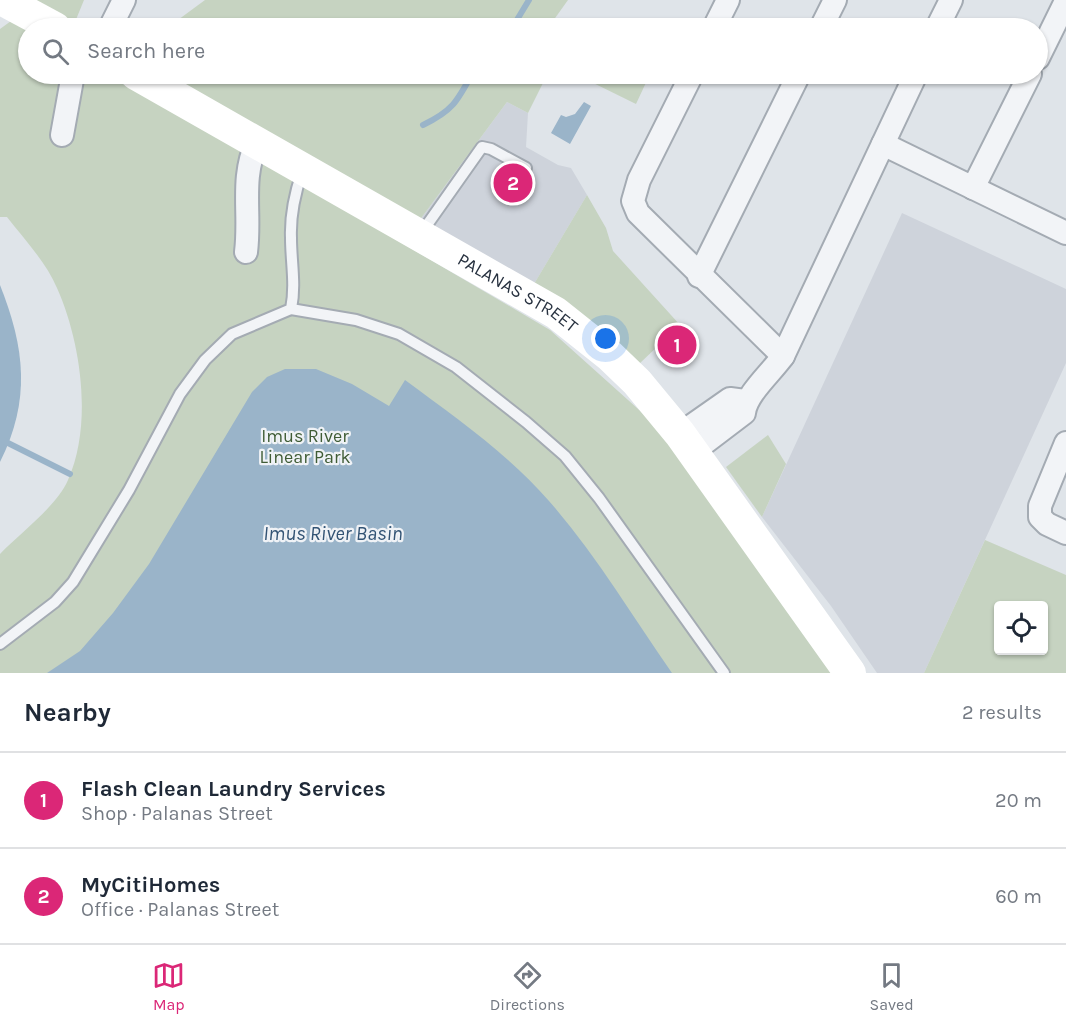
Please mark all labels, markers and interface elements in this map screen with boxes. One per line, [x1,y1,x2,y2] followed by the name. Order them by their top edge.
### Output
[18,18,1048,84] search box
[39,35,72,68] icon: search
[87,38,205,64] text: Search here
[494,160,532,206] pin: 2
[454,248,582,337] street label: PALANAS STREET
[658,322,696,368] pin: 1
[591,324,620,353] your location
[259,425,351,468] park label: Imus River Linear Park
[263,522,403,545] water label: Imus River Basin
[994,601,1048,655] map controls
[994,601,1048,655] button: locate
[24,697,111,728] text: Nearby
[962,701,1042,724] text: 2 results
[81,776,386,802] text: Flash Clean Laundry Services
[40,789,47,812] text: 1
[995,789,1042,812] text: 20 m
[81,802,273,825] text: Shop · Palanas Street
[81,872,220,898] text: MyCitiHomes
[37,885,50,908] text: 2
[995,885,1042,908] text: 60 m
[81,898,279,921] text: Office · Palanas Street
[152,959,185,1014] tab: Map
[490,959,565,1014] tab: Directions
[870,959,914,1014] tab: Saved

